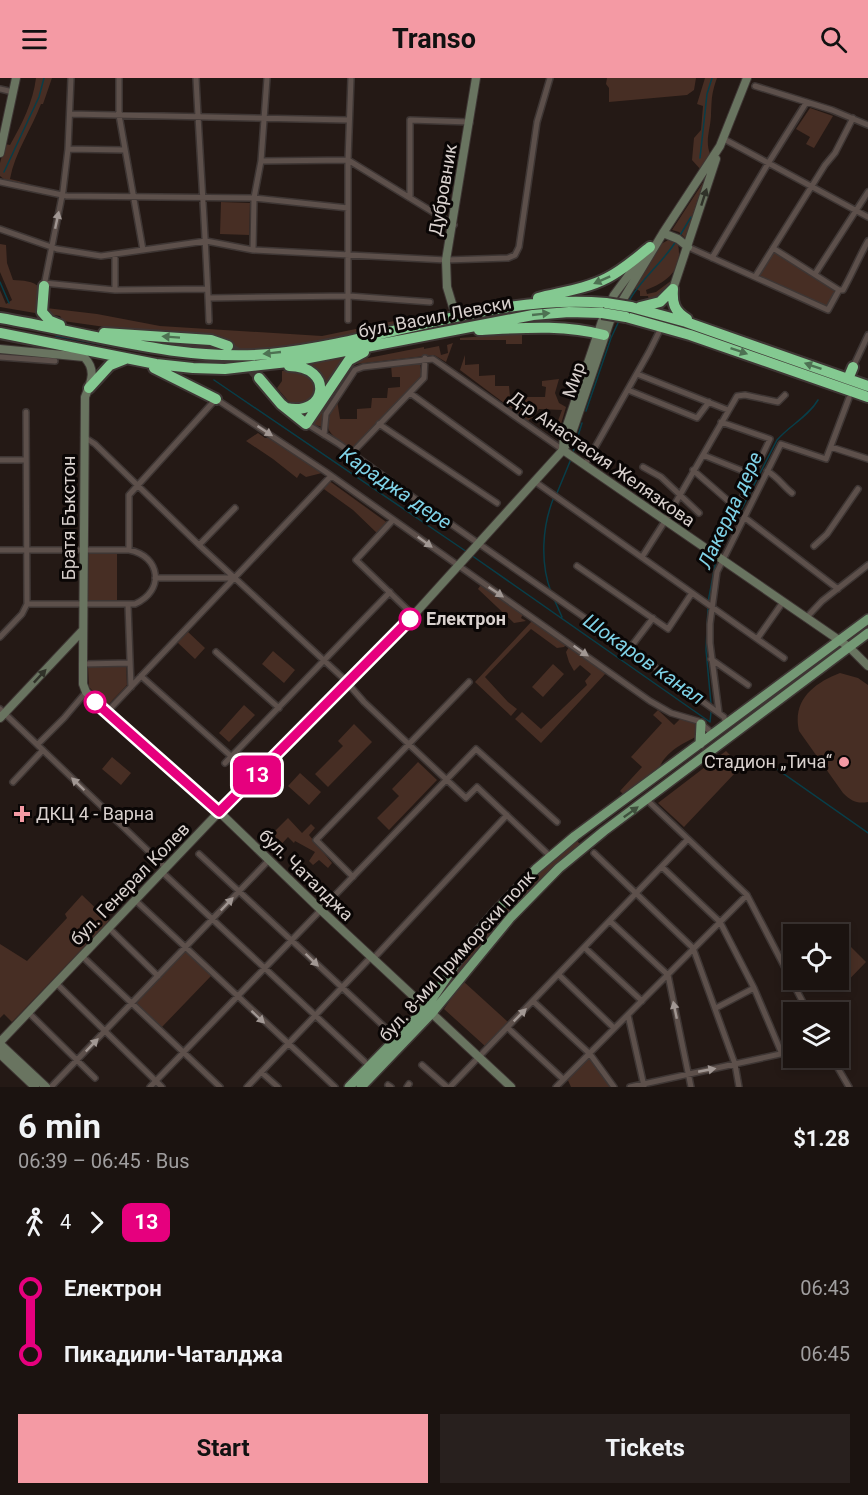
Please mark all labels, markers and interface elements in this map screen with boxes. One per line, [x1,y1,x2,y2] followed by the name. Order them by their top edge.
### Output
[18,23,51,56] icon: menu
[392,23,476,55] text: Transo
[817,23,850,56] icon: search
[424,142,461,238] street label: Дубровник
[700,188,710,206] one-way arrow
[53,211,62,230] one-way arrow
[593,275,611,285] one-way arrow
[357,291,513,342] street label: бул. Васил Левски
[532,309,551,319] one-way arrow
[162,332,181,342] one-way arrow
[730,347,748,357] one-way arrow
[262,348,281,358] one-way arrow
[558,359,589,400] street label: Мир
[804,361,822,371] one-way arrow
[505,386,699,531] street label: Д-р Анастасия Желязкова
[257,425,274,436] one-way arrow
[336,442,456,534] water label: Караджа дере
[692,448,768,573] water label: Лакерда дере
[58,456,79,580] street label: Братя Бъкстон
[418,536,433,548] one-way arrow
[487,586,503,598] one-way arrow
[399,608,421,630] marker: Електрон
[426,608,506,629] place label: Електрон
[579,608,709,710] water label: Шокаров канал
[572,645,588,657] one-way arrow
[33,668,47,683] one-way arrow
[84,691,106,713] unlabelled marker
[704,751,833,772] place label: Стадион „Тича“
[837,755,851,769] marker: Стадион „Тича“
[230,756,284,794] line badge: 13
[245,763,269,787] text: 13
[72,777,86,791] one-way arrow
[36,803,154,824] place label: ДКЦ 4 - Варна
[13,805,31,823] marker: ДКЦ 4 - Варна
[623,806,638,818] one-way arrow
[66,818,193,949] street label: бул. Генерал Колев
[255,824,358,925] street label: бул. Чаталджа
[374,866,539,1045] street label: бул. 8-ми Приморски полк
[219,898,233,912] one-way arrow
[783,924,849,1068] map controls
[783,924,849,990] button: locate
[305,953,320,967] one-way arrow
[670,1001,679,1020] one-way arrow
[783,1002,849,1068] button: layers
[251,1009,265,1023] one-way arrow
[513,1009,527,1023] one-way arrow
[84,1038,98,1052] one-way arrow
[698,1065,717,1074] one-way arrow
[18,1107,101,1146] text: 6 min
[793,1126,850,1151] text: $1.28
[18,1149,190,1173] text: 06:39 – 06:45 · Bus
[18,1206,51,1239] icon: walk
[80,1206,113,1239] icon: forward
[60,1210,71,1234] text: 4
[134,1210,158,1234] text: 13
[64,1276,162,1301] text: Електрон
[800,1276,850,1300] text: 06:43
[64,1342,283,1367] text: Пикадили-Чаталджа
[800,1342,850,1366] text: 06:45
[18,1414,428,1483] button: Start
[440,1414,850,1483] button: Tickets

